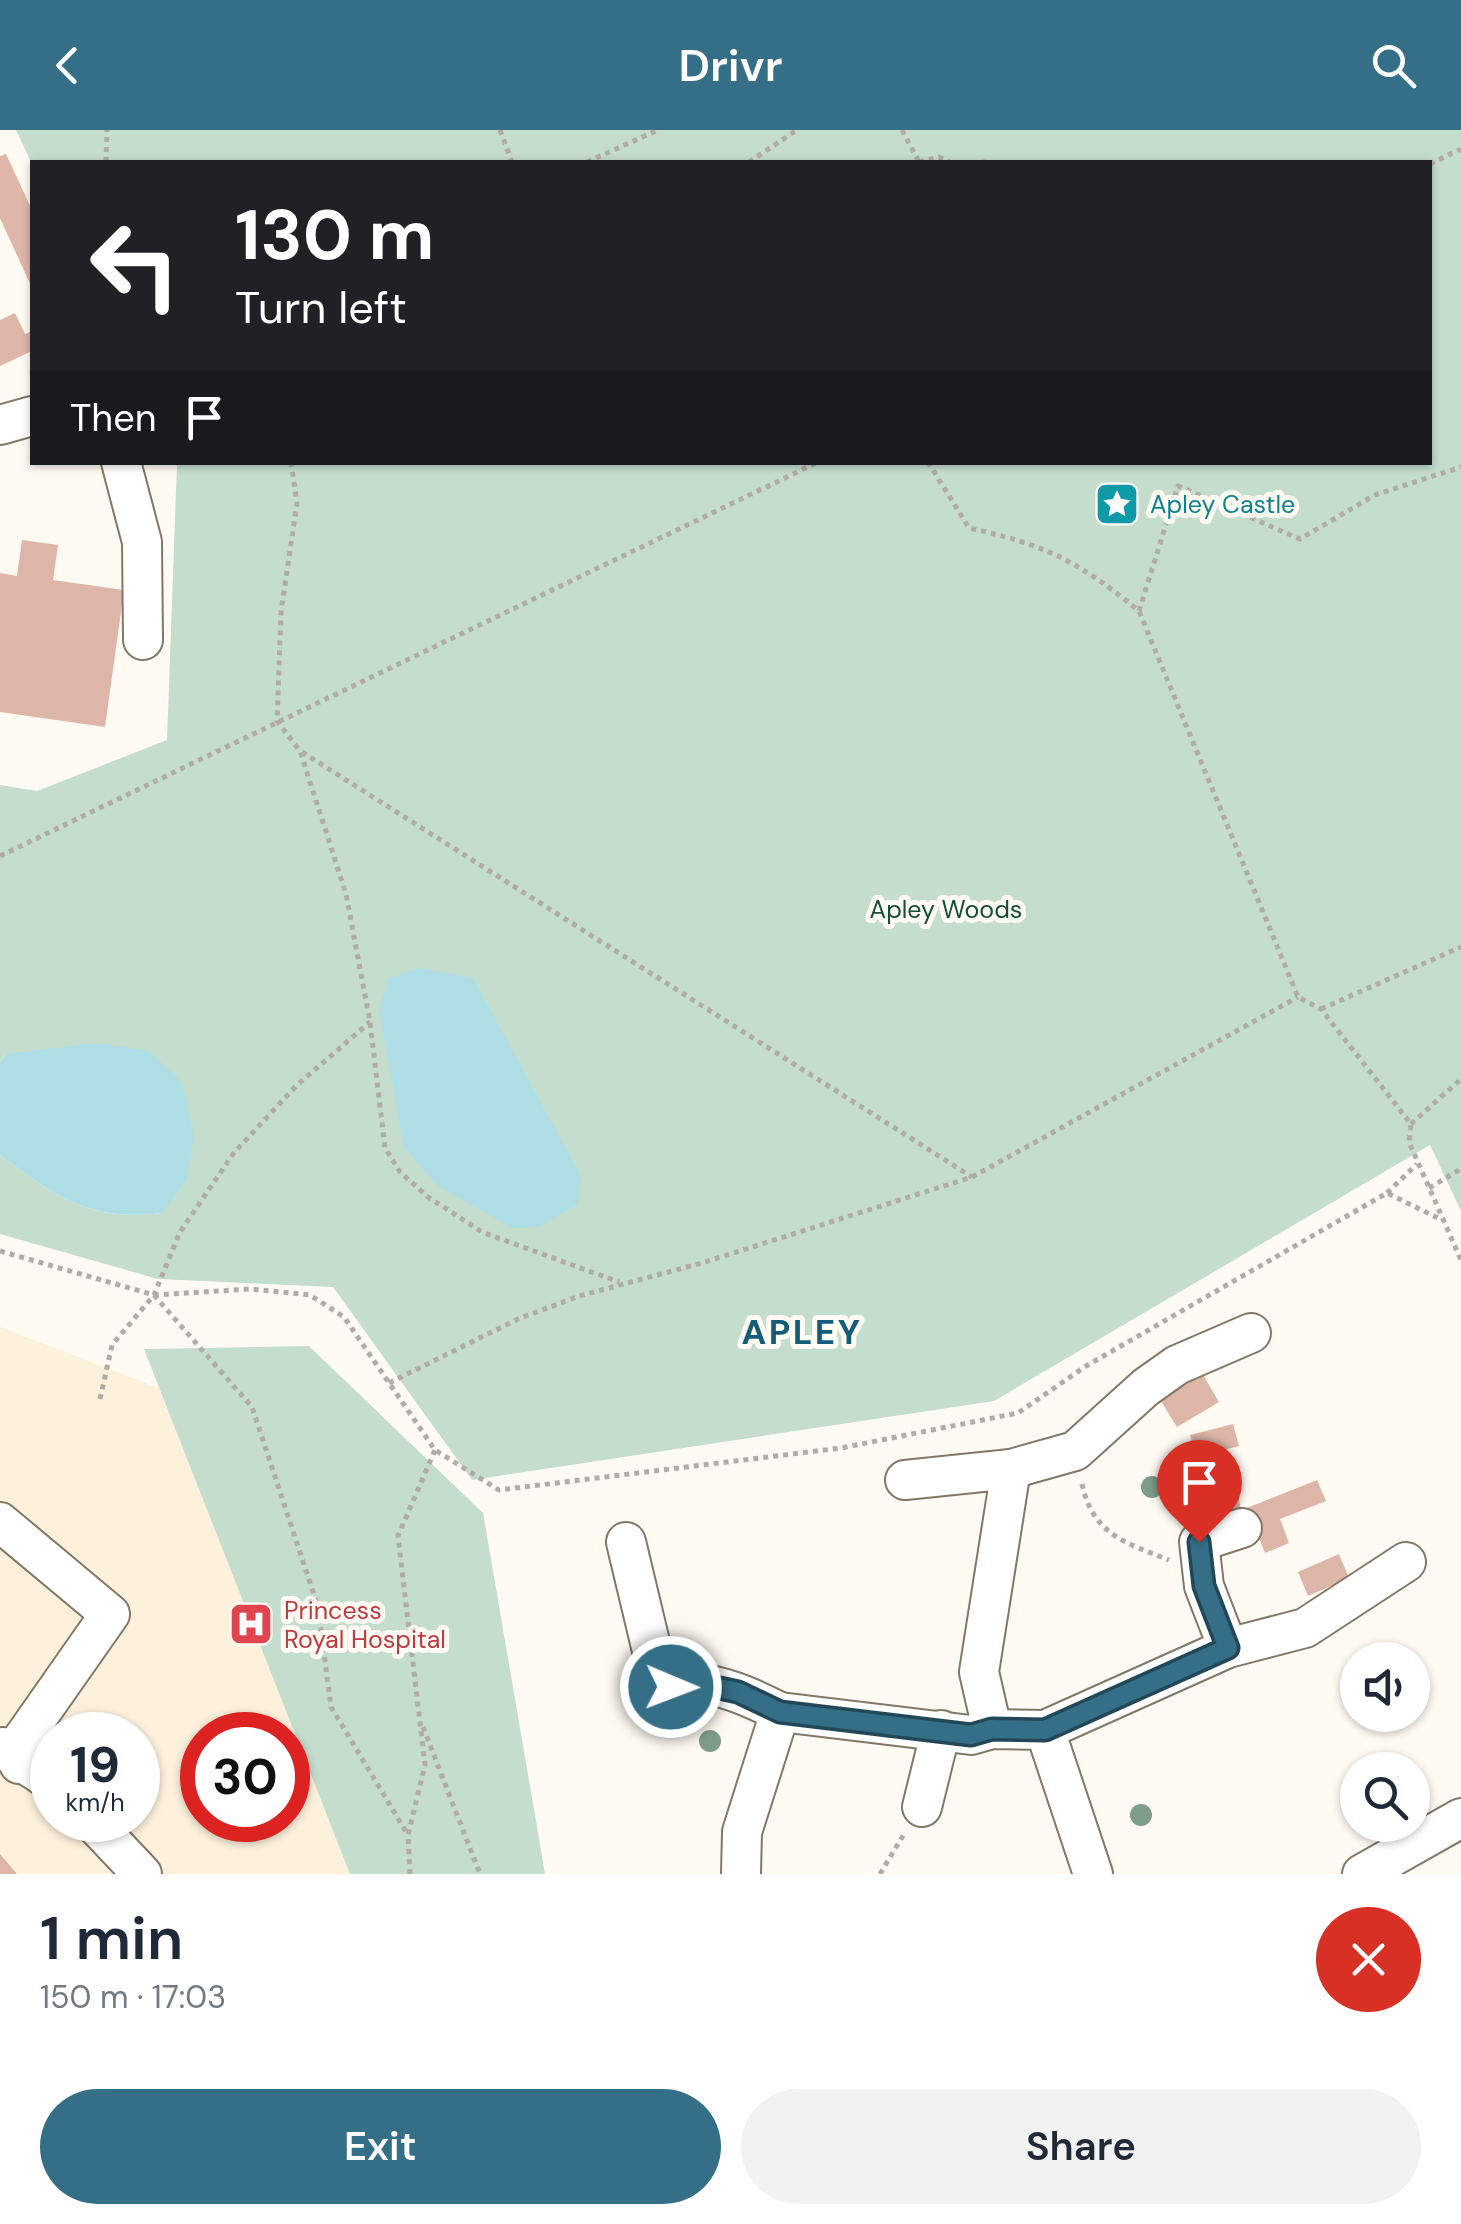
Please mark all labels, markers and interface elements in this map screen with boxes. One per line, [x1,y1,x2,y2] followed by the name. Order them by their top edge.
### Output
[678,36,783,95] text: Drivr
[40,38,95,93] icon: back
[1366,38,1421,93] icon: search
[235,190,434,281] text: 130 m
[70,200,200,330] icon: left
[235,278,407,337] text: Turn left
[177,390,232,445] icon: arrive
[70,393,157,443] text: Then
[1094,481,1140,527] place icon: Apley Castle
[1150,488,1295,521] place label: Apley Castle
[870,893,1022,926] park label: Apley Woods
[742,1309,862,1355] district label: APLEY
[1157,1440,1242,1543] pin
[1172,1455,1227,1510] icon: arrive
[284,1594,446,1656] place label: Princess Royal Hospital
[228,1601,274,1647] hospital icon: Princess Royal Hospital
[619,1635,723,1739] position arrow
[1340,1642,1430,1842] map controls
[1340,1642,1430,1732] button: sound
[180,1712,310,1842] speed limit sign: 30
[70,1732,120,1798] text: 19
[1340,1752,1430,1842] button: search
[65,1786,125,1819] text: km/h
[40,1899,183,1978] text: 1 min
[1316,1907,1421,2012] button: close
[40,1976,226,2018] text: 150 m · 17:03
[40,2089,721,2204] button: Exit
[741,2089,1421,2204] button: Share

